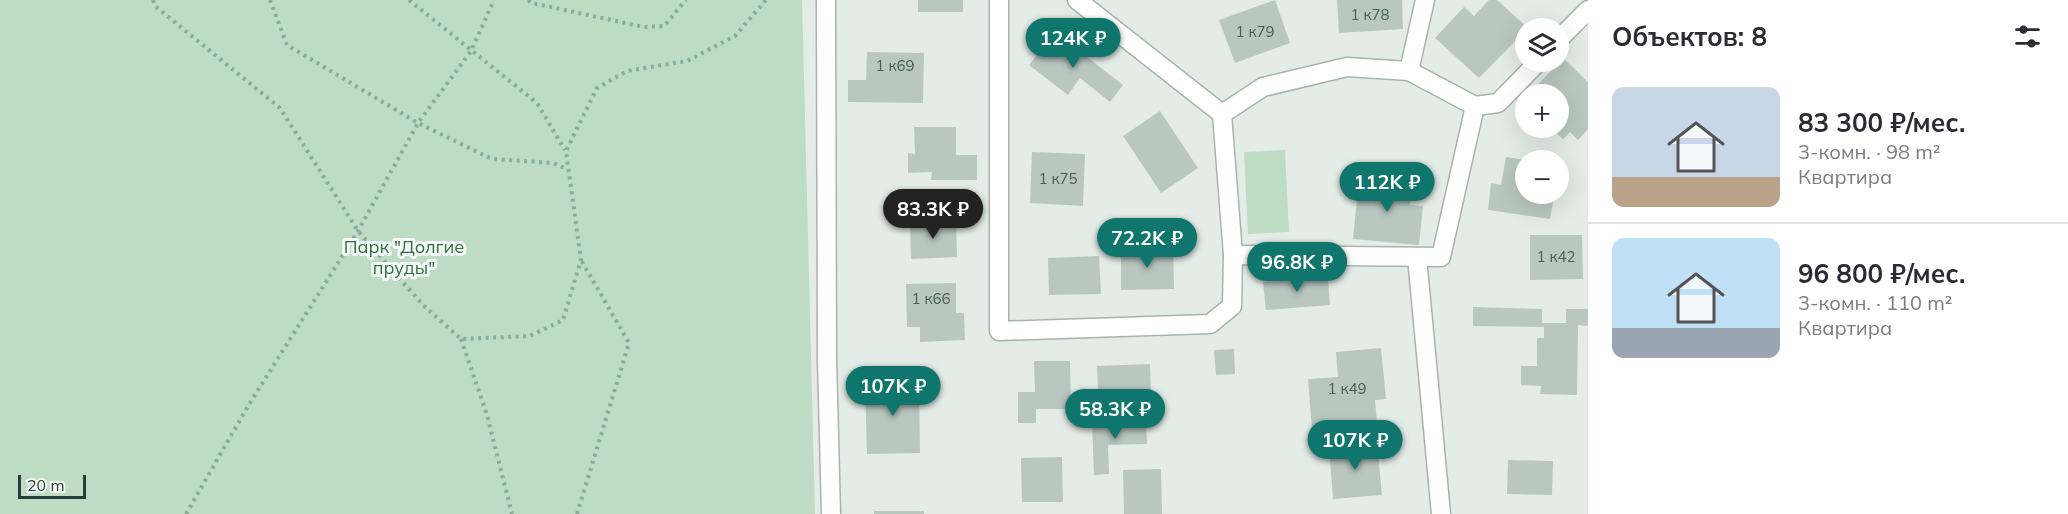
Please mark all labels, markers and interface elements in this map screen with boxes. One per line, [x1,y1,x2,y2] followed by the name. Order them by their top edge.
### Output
[1351,5,1390,24] house number: 1 к78
[1024,18,1122,69] pin: 124K ₽
[1515,18,1569,204] map controls
[1515,18,1569,72] button: layers
[1612,20,1767,53] text: Объектов: 8
[2011,20,2044,53] icon: filters
[1236,22,1275,41] house number: 1 к79
[1040,25,1106,50] text: 124K ₽
[876,56,915,75] house number: 1 к69
[1515,84,1569,138] button: +
[1798,106,1965,139] text: 83 300 ₽/мес.
[1660,111,1732,183] icon: home
[1798,139,1940,164] text: 3-комн. · 98 m²
[1515,150,1569,204] button: −
[1338,162,1436,213] pin: 112K ₽
[1798,164,1892,189] text: Квартира
[1039,169,1078,188] house number: 1 к75
[1354,169,1420,194] text: 112K ₽
[878,189,988,240] pin: 83.3K ₽
[897,196,969,221] text: 83.3K ₽
[1092,218,1202,269] pin: 72.2K ₽
[1111,225,1183,250] text: 72.2K ₽
[344,235,464,279] park label: Парк "Долгие пруды"
[1242,242,1352,293] pin: 96.8K ₽
[1537,247,1576,266] house number: 1 к42
[1261,249,1333,274] text: 96.8K ₽
[1798,257,1965,290] text: 96 800 ₽/мес.
[1660,262,1732,334] icon: home
[912,289,951,308] house number: 1 к66
[1798,290,1952,315] text: 3-комн. · 110 m²
[1798,315,1892,340] text: Квартира
[844,366,942,417] pin: 107K ₽
[860,373,926,398] text: 107K ₽
[1328,379,1367,398] house number: 1 к49
[1060,389,1170,440] pin: 58.3K ₽
[1079,396,1151,421] text: 58.3K ₽
[1306,420,1404,471] pin: 107K ₽
[1322,427,1388,452] text: 107K ₽
[18,472,86,500] scale bar
[27,475,64,495] text: 20 m

